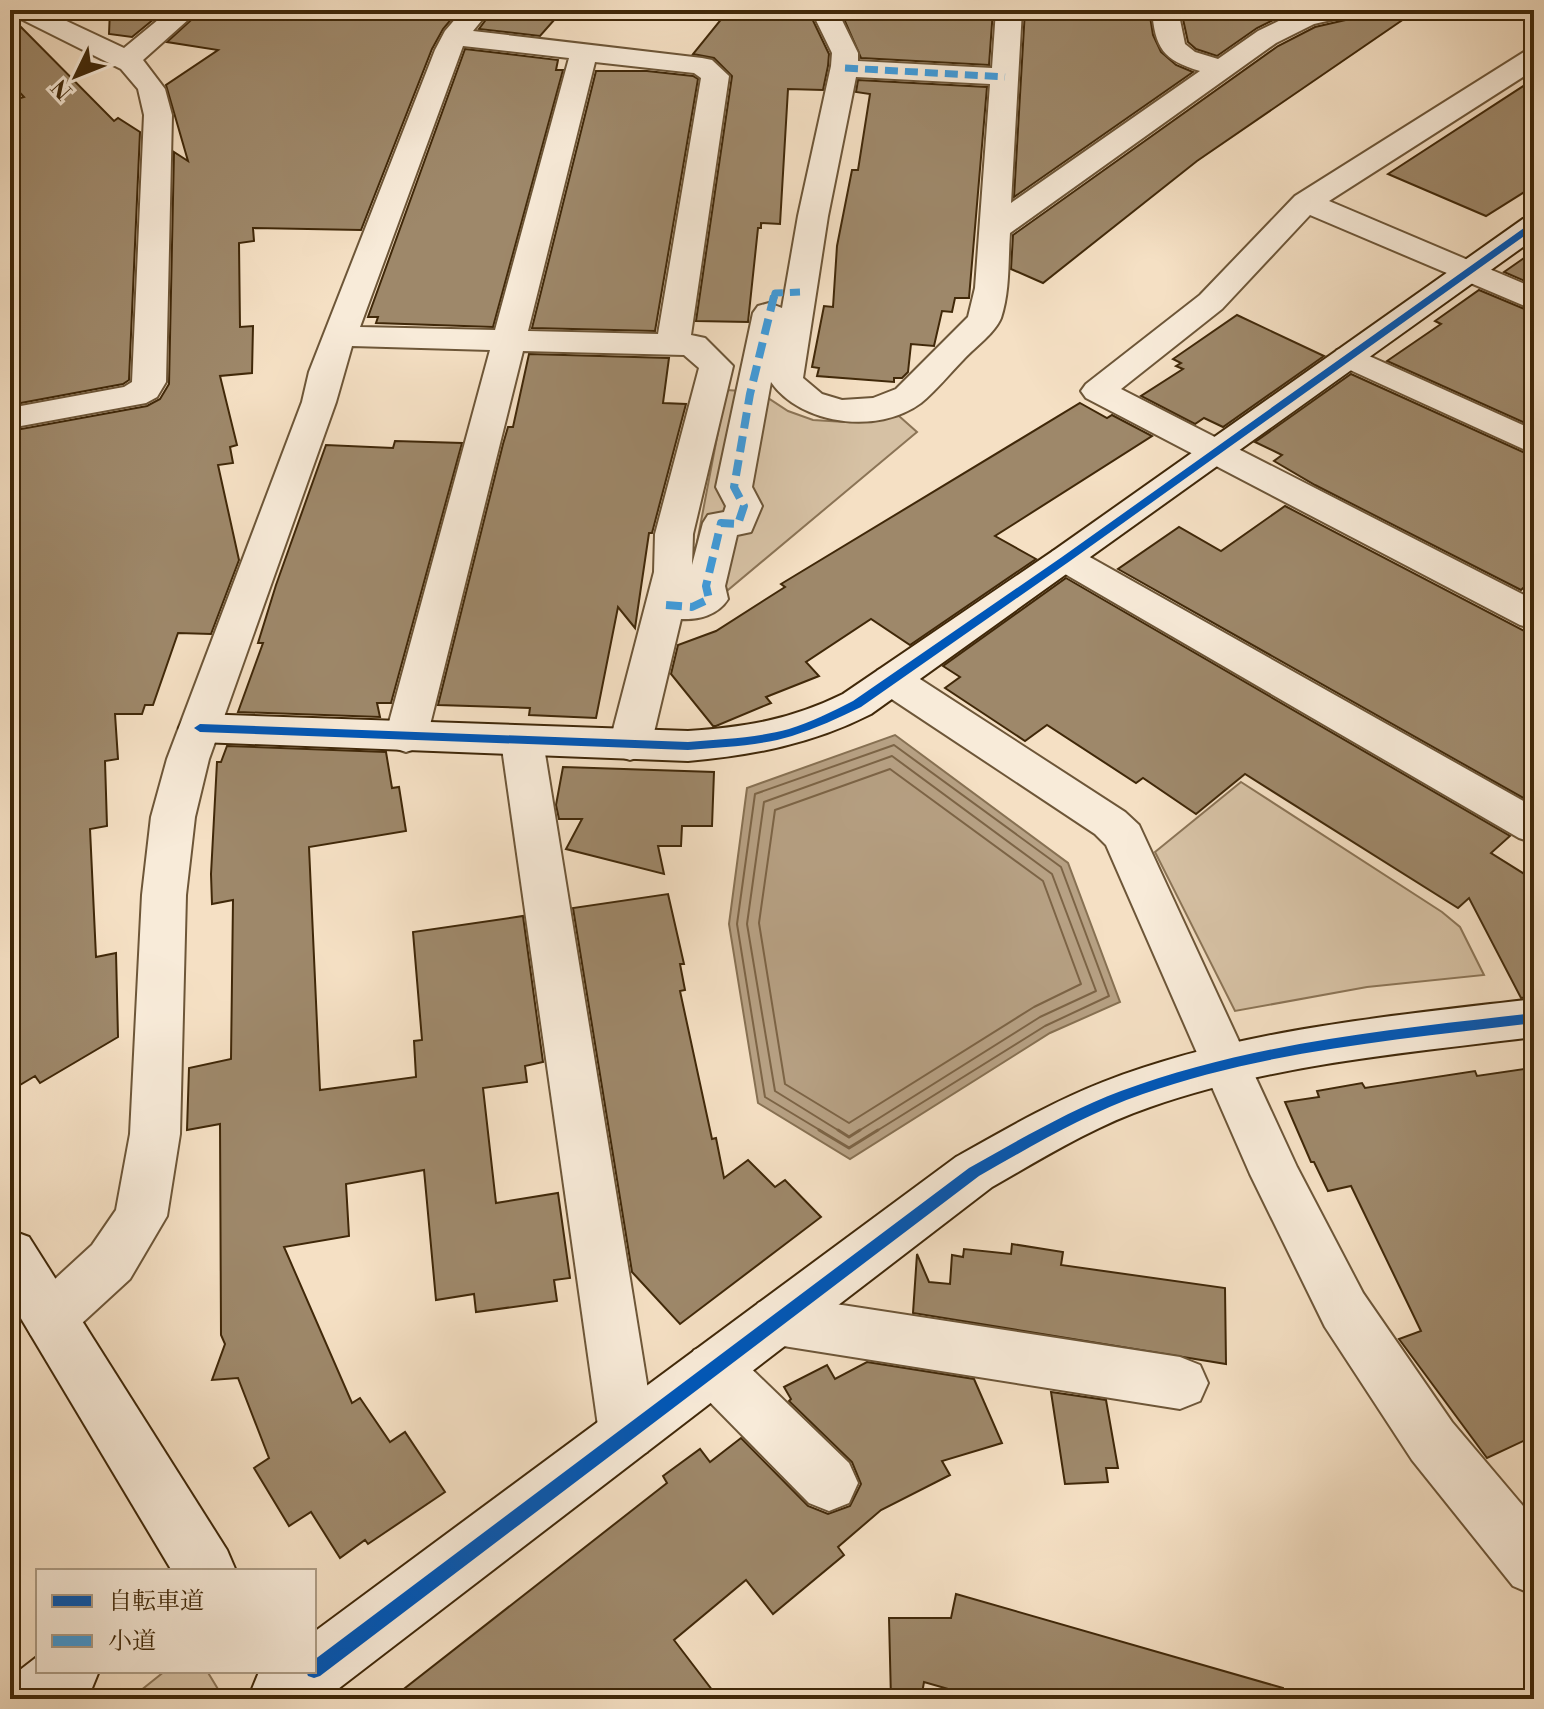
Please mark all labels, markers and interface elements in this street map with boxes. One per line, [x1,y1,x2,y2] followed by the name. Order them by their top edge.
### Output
[36,36,116,116] north arrow
[46,73,78,104] text: N
[36,1569,316,1673] legend
[108,1587,204,1617] text: 自転車道
[108,1627,156,1657] text: 小道

